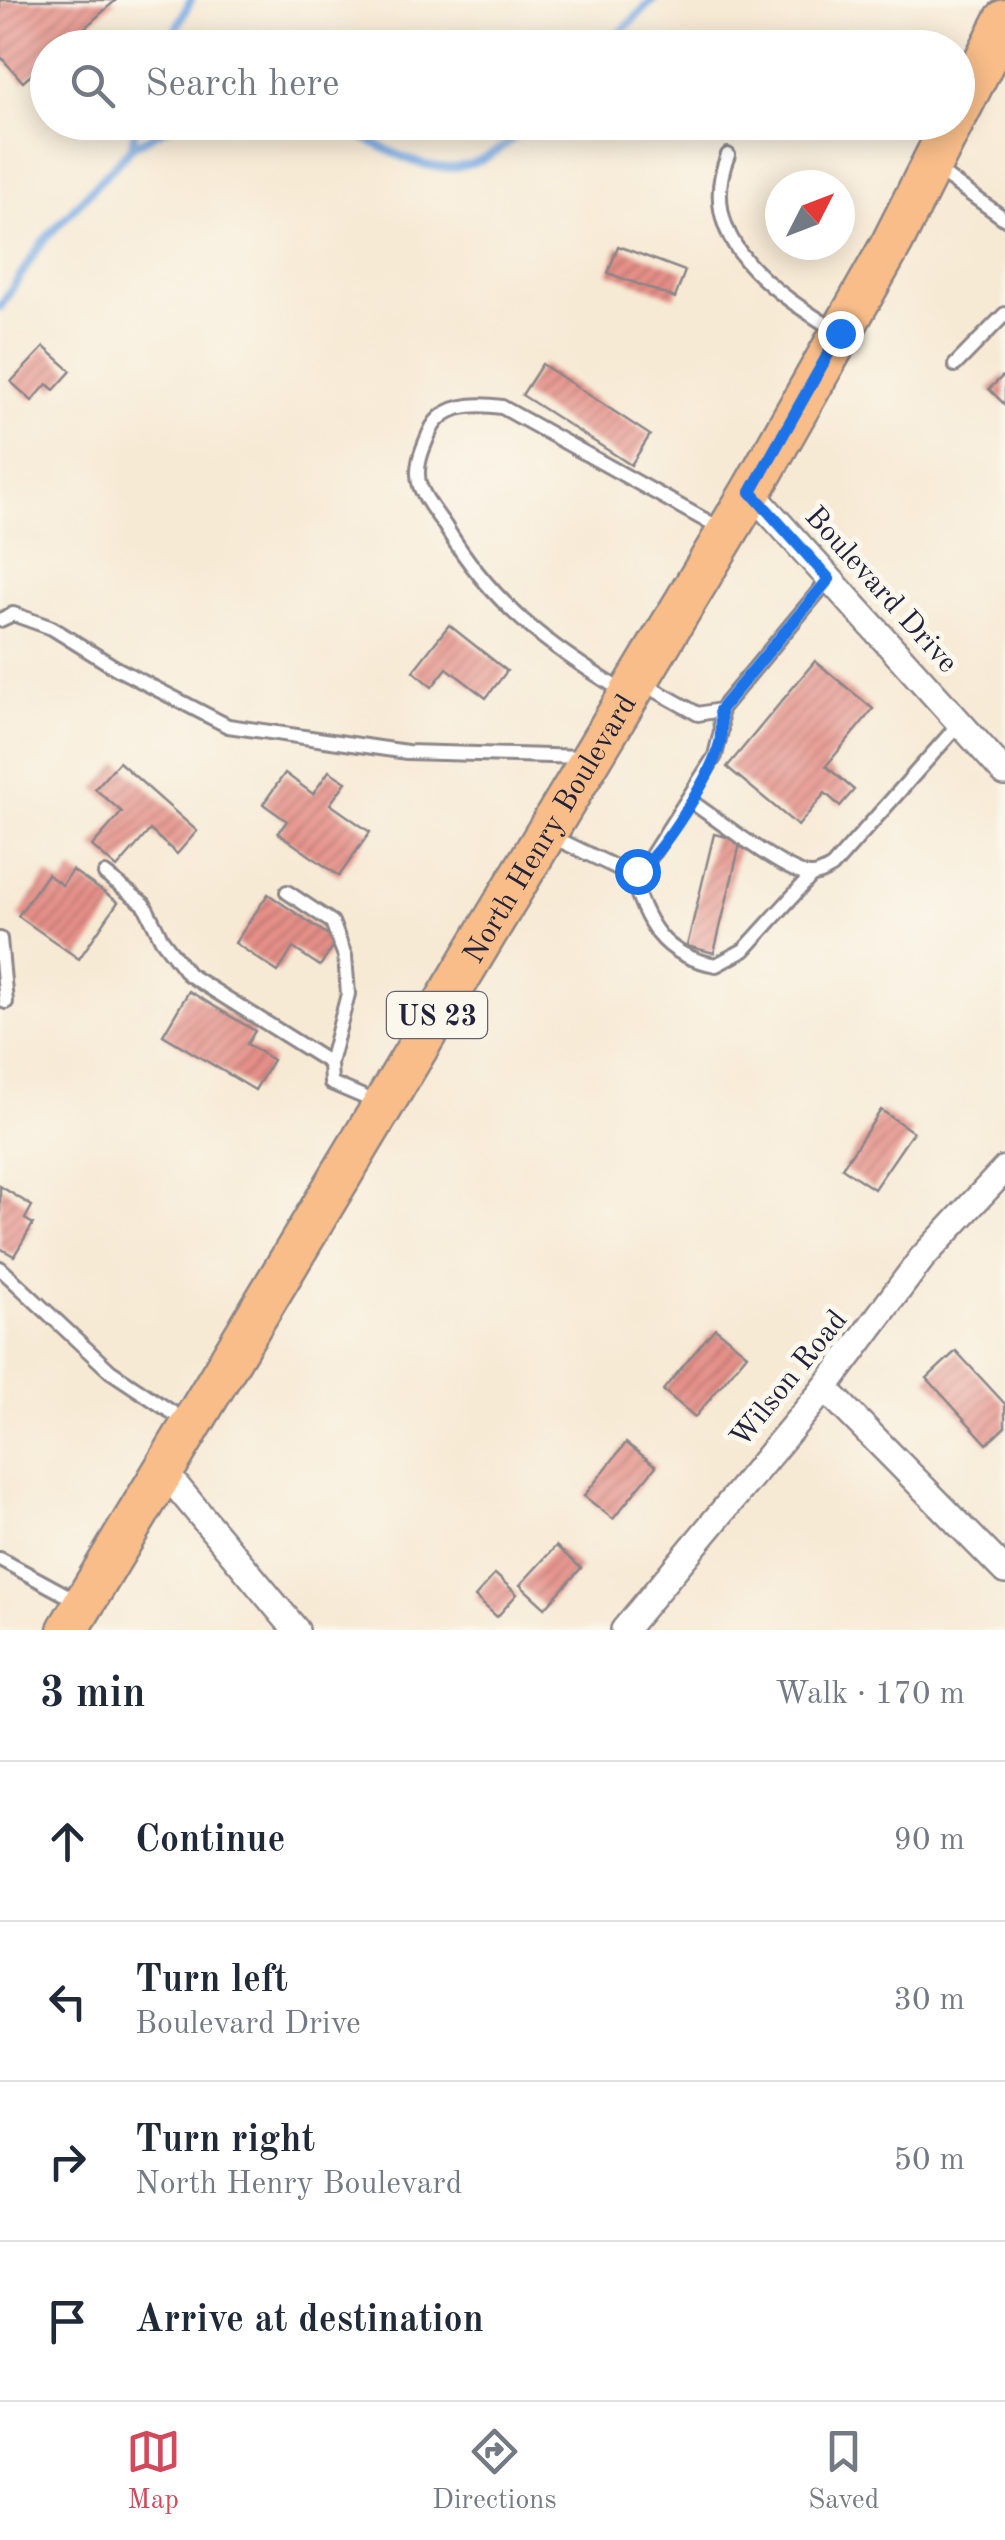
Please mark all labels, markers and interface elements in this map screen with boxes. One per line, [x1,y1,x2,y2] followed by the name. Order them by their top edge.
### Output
[30,30,975,140] search box
[65,58,120,113] icon: search
[145,66,340,104] text: Search here
[765,170,855,260] north arrow
[818,311,864,357] route end
[799,502,962,679] street label: Boulevard Drive
[459,690,643,969] street label: North Henry Boulevard
[615,849,661,895] route start
[387,992,487,1038] road number: US 23
[726,1305,854,1453] street label: Wilson Road
[40,1674,146,1716] text: 3 min
[775,1679,965,1711] text: Walk · 170 m
[40,1814,95,1869] icon: ahead
[135,1822,285,1860] text: Continue
[894,1825,965,1857] text: 90 m
[135,1962,288,2000] text: Turn left
[40,1974,95,2029] icon: left
[894,1985,965,2017] text: 30 m
[135,2009,361,2041] text: Boulevard Drive
[135,2122,315,2160] text: Turn right
[40,2134,95,2189] icon: right
[894,2145,965,2177] text: 50 m
[135,2169,462,2201] text: North Henry Boulevard
[40,2294,95,2349] icon: arrive
[135,2302,484,2340] text: Arrive at destination
[126,2424,181,2519] tab: Map
[432,2424,557,2519] tab: Directions
[808,2424,879,2519] tab: Saved

